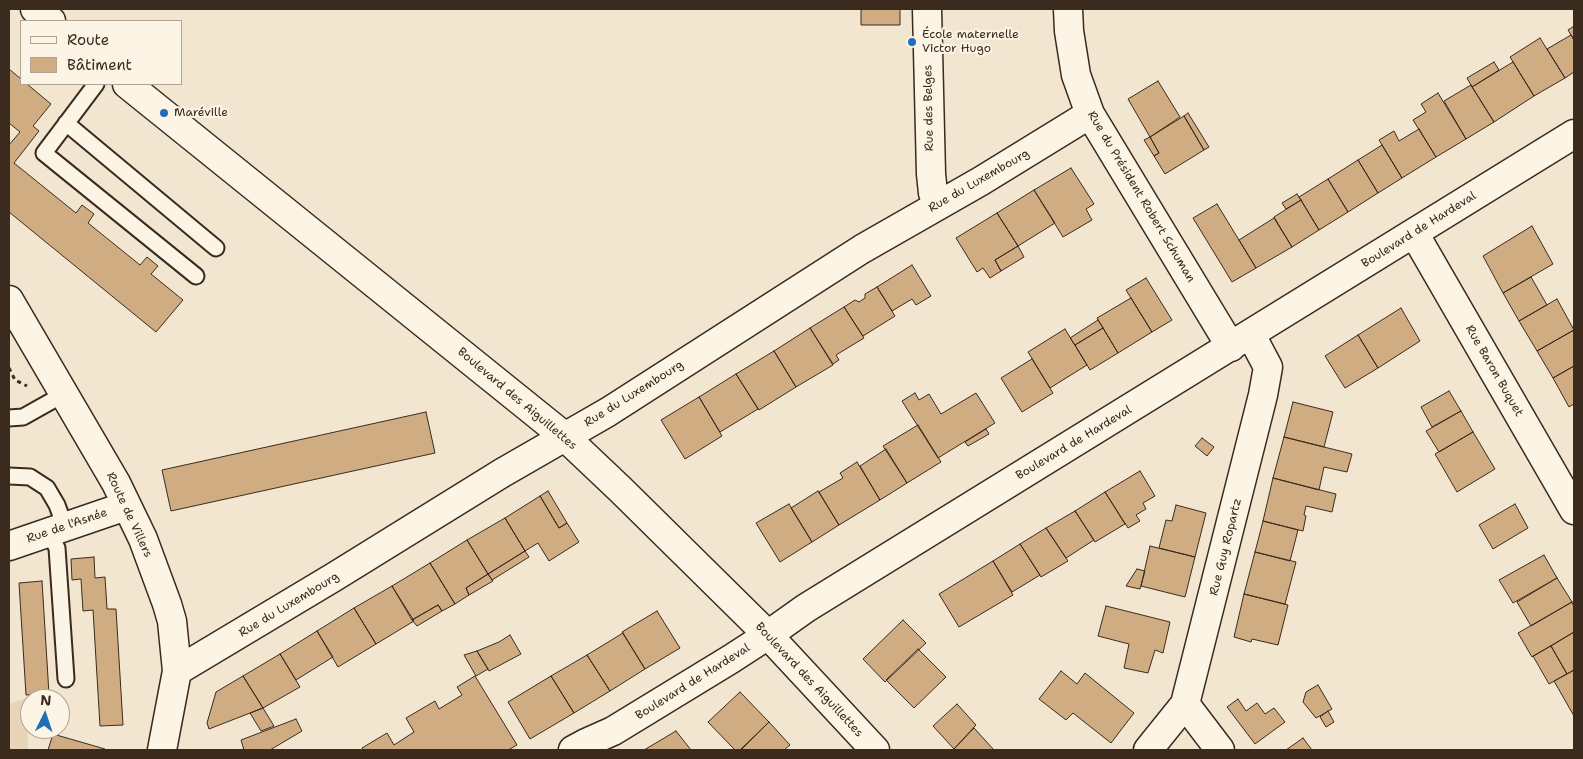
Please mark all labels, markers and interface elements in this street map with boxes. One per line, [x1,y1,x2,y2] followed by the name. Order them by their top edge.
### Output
[20,20,182,85] legend
[922,28,1019,56] place label: École maternelle Victor Hugo
[67,30,109,50] text: Route
[906,36,918,48] marker: École maternelle Victor Hugo
[67,55,132,75] text: Bâtiment
[921,64,937,152] street label: Rue des Belges
[174,106,228,120] place label: Maréville
[158,107,170,119] marker: Maréville
[1084,109,1198,285] street label: Rue du Président Robert Schuman
[926,146,1032,216] street label: Rue du Luxembourg
[1359,189,1479,271] street label: Boulevard de Hardeval
[1462,323,1526,419] street label: Rue Baron Buquet
[454,345,580,453] street label: Boulevard des Aiguillettes
[582,358,686,430] street label: Rue du Luxembourg
[1013,403,1135,483] street label: Boulevard de Hardeval
[103,470,155,560] street label: Route de Villers
[1207,497,1245,597] street label: Rue Guy Ropartz
[25,505,109,547] street label: Rue de l'Asnée
[236,569,342,641] street label: Rue du Luxembourg
[752,620,866,740] street label: Boulevard des Aiguillettes
[633,641,753,723] street label: Boulevard de Hardeval
[20,689,70,739] north arrow
[40,691,52,709] text: N

